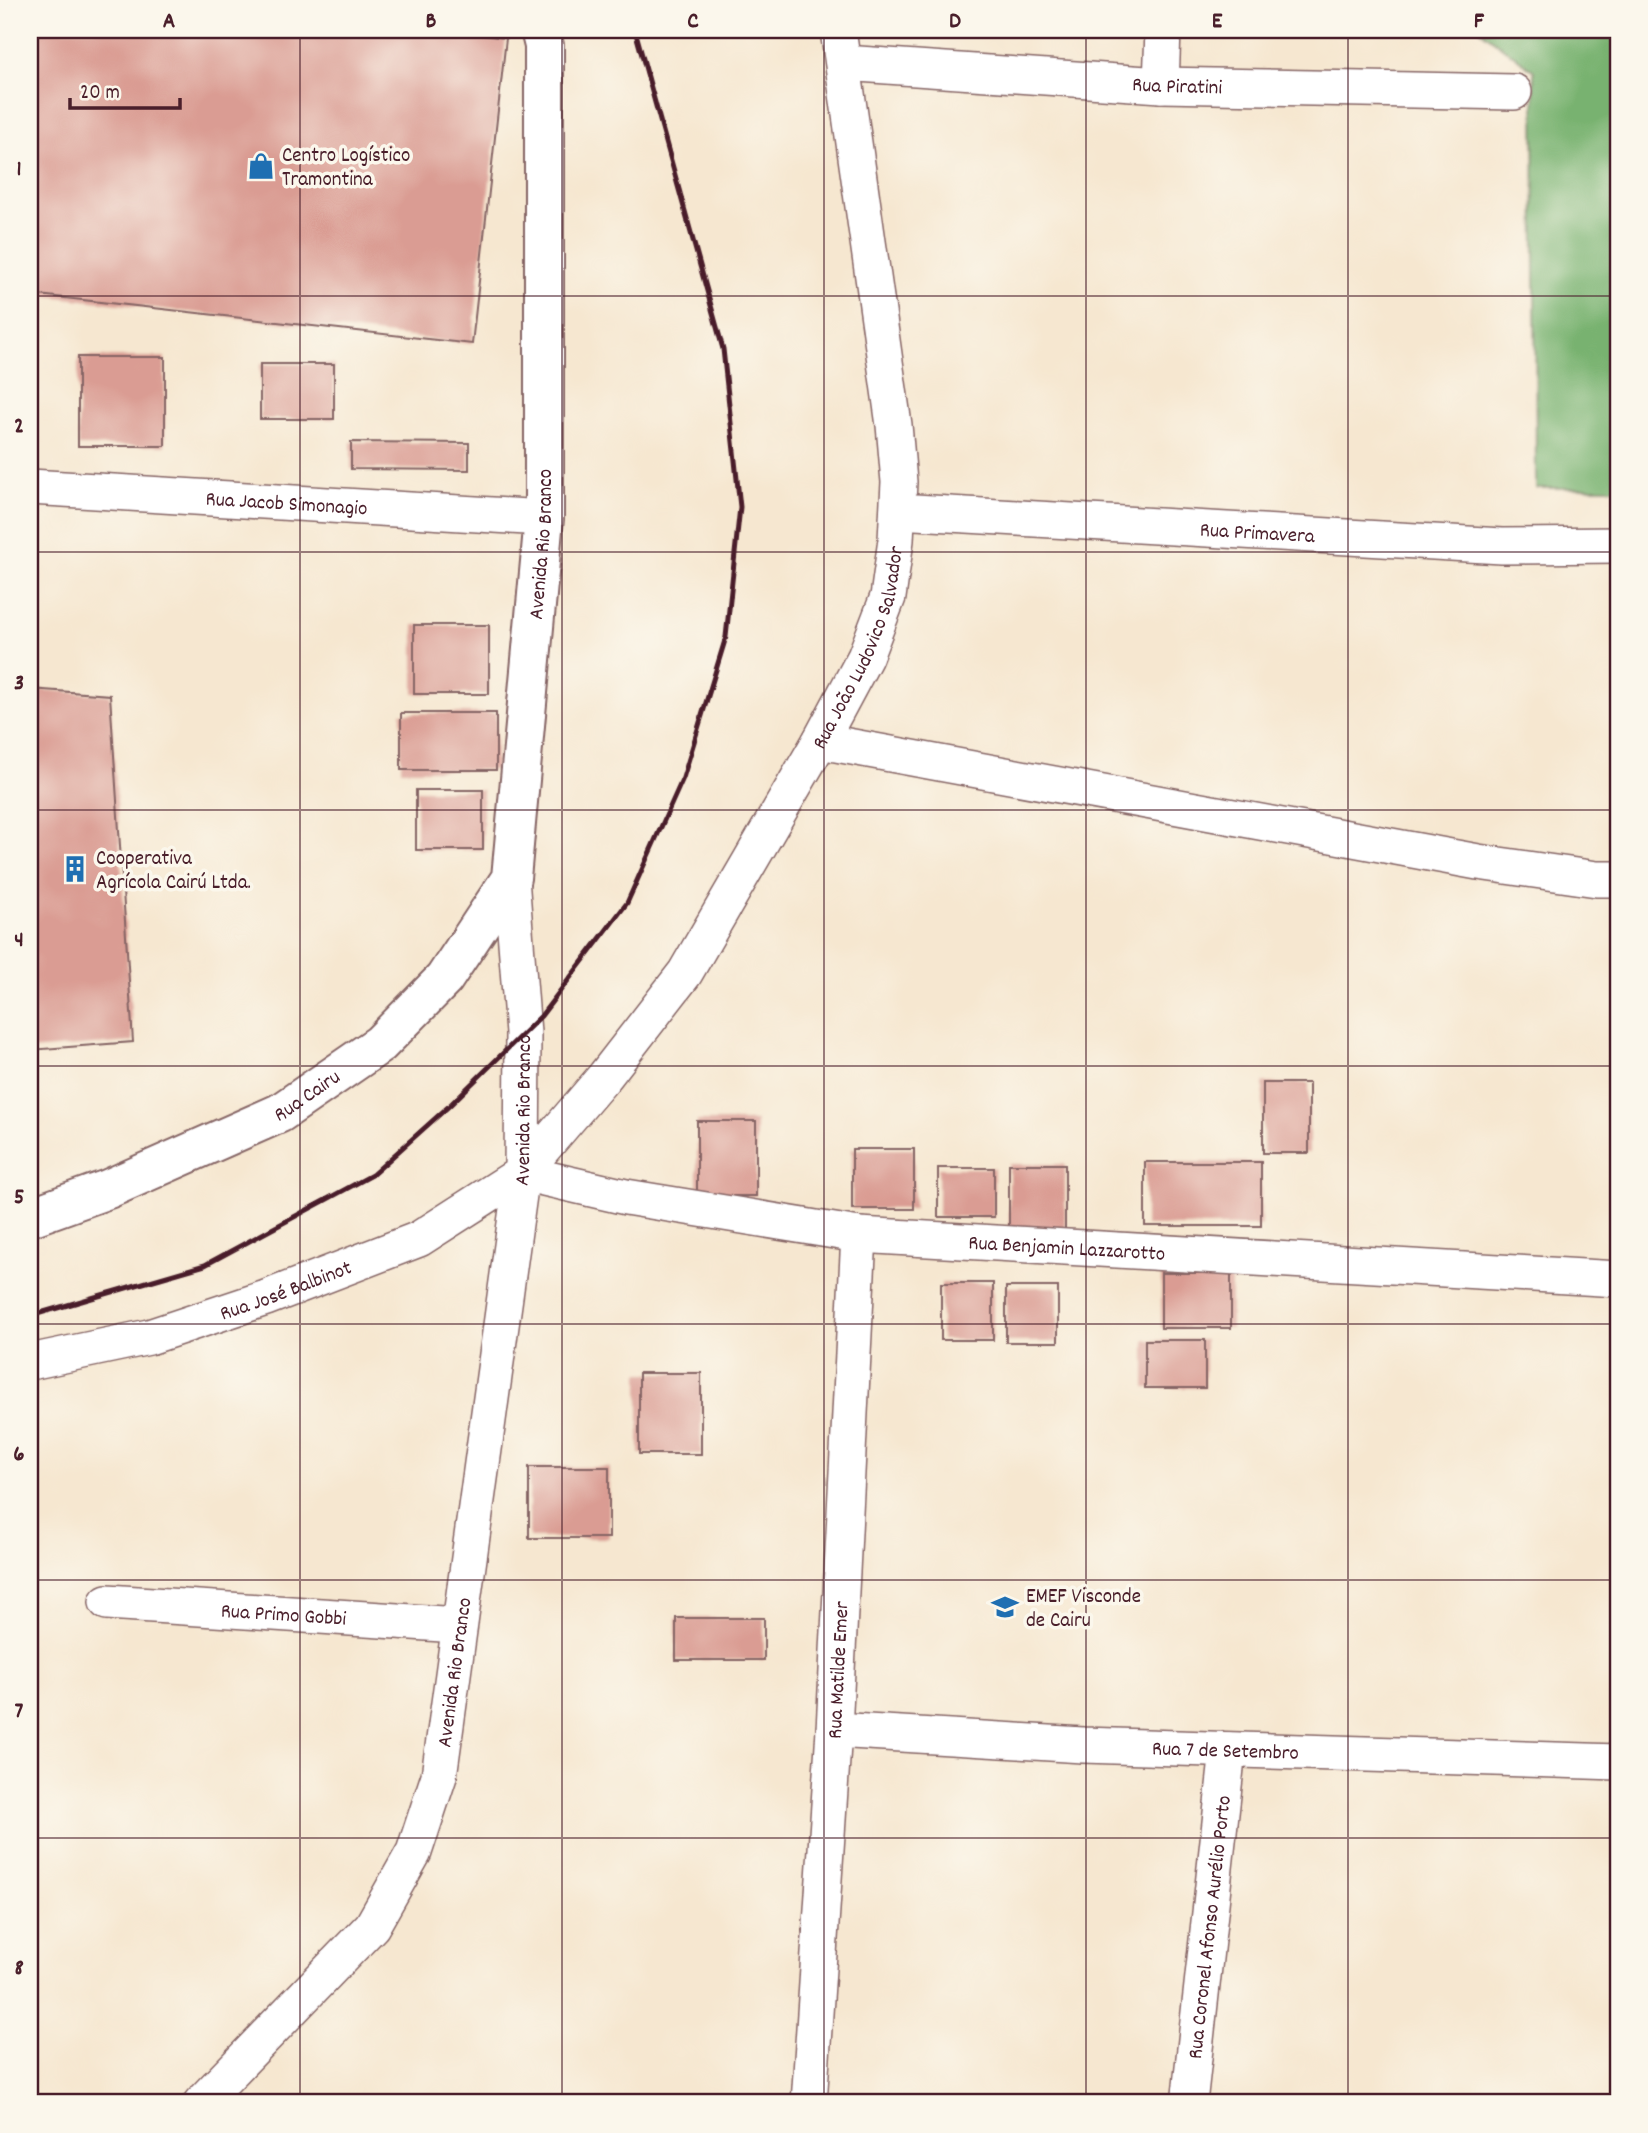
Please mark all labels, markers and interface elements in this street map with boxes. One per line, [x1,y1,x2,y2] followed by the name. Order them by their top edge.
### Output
[163,6,175,39] text: A
[426,6,437,39] text: B
[687,6,699,39] text: C
[949,6,961,39] text: D
[1212,6,1223,39] text: E
[1474,6,1485,39] text: F
[70,66,180,110] scale bar
[1131,71,1223,104] street label: Rua Piratini
[80,79,120,109] text: 20 m
[282,142,410,196] place label: Centro Logístico Tramontina
[246,151,276,181] shop icon: Centro Logístico Tramontina
[16,154,22,187] text: 1
[14,411,24,444] text: 2
[523,469,562,621] street label: Avenida Rio Branco
[205,486,368,525] street label: Rua Jacob Simonagio
[1199,517,1317,553] street label: Rua Primavera
[806,544,913,756] street label: Rua João Ludovico Salvador
[14,668,24,701] text: 3
[96,845,251,899] place label: Cooperativa Agrícola Cairú Ltda.
[60,854,90,884] building icon: Cooperativa Agrícola Cairú Ltda.
[14,925,24,958] text: 4
[508,1034,541,1188] street label: Avenida Rio Branco
[270,1064,347,1132] street label: Rua Cairu
[14,1182,24,1215] text: 5
[967,1229,1166,1271] street label: Rua Benjamin Lazzarotto
[217,1254,357,1330] street label: Rua José Balbinot
[13,1439,25,1472] text: 6
[1026,1583,1141,1637] place label: EMEF Visconde de Cairu
[990,1592,1020,1622] school or university icon: EMEF Visconde de Cairu
[431,1596,481,1749] street label: Avenida Rio Branco
[220,1597,347,1636] street label: Rua Primo Gobbi
[821,1600,858,1740] street label: Rua Matilde Emer
[15,1696,24,1729] text: 7
[1151,1735,1299,1770] street label: Rua 7 de Setembro
[1182,1794,1241,2061] street label: Rua Coronel Afonso Aurélio Porto
[14,1953,24,1986] text: 8

